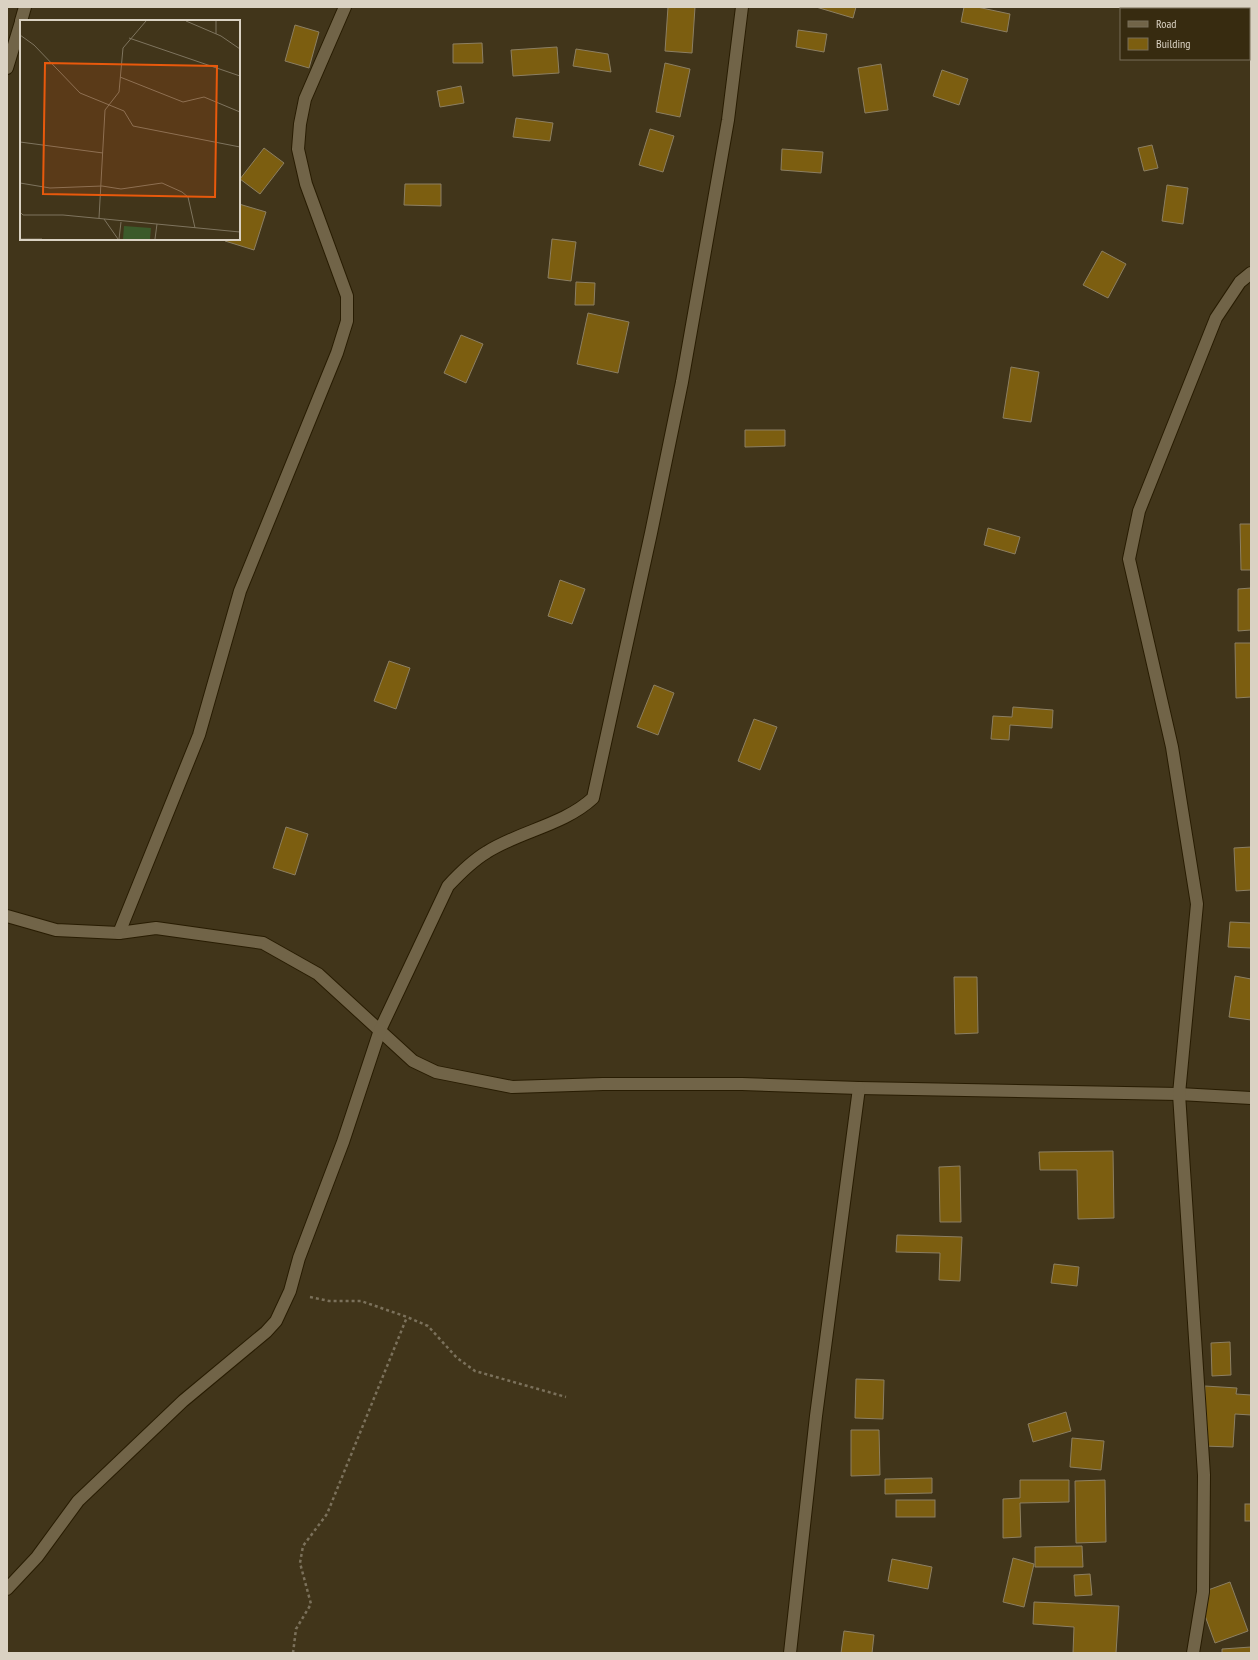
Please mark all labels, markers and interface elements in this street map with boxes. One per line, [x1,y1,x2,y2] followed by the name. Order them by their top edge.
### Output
[1120,8,1250,60] legend
[1156,16,1176,31] text: Road
[20,20,240,240] inset map
[1156,36,1191,51] text: Building

